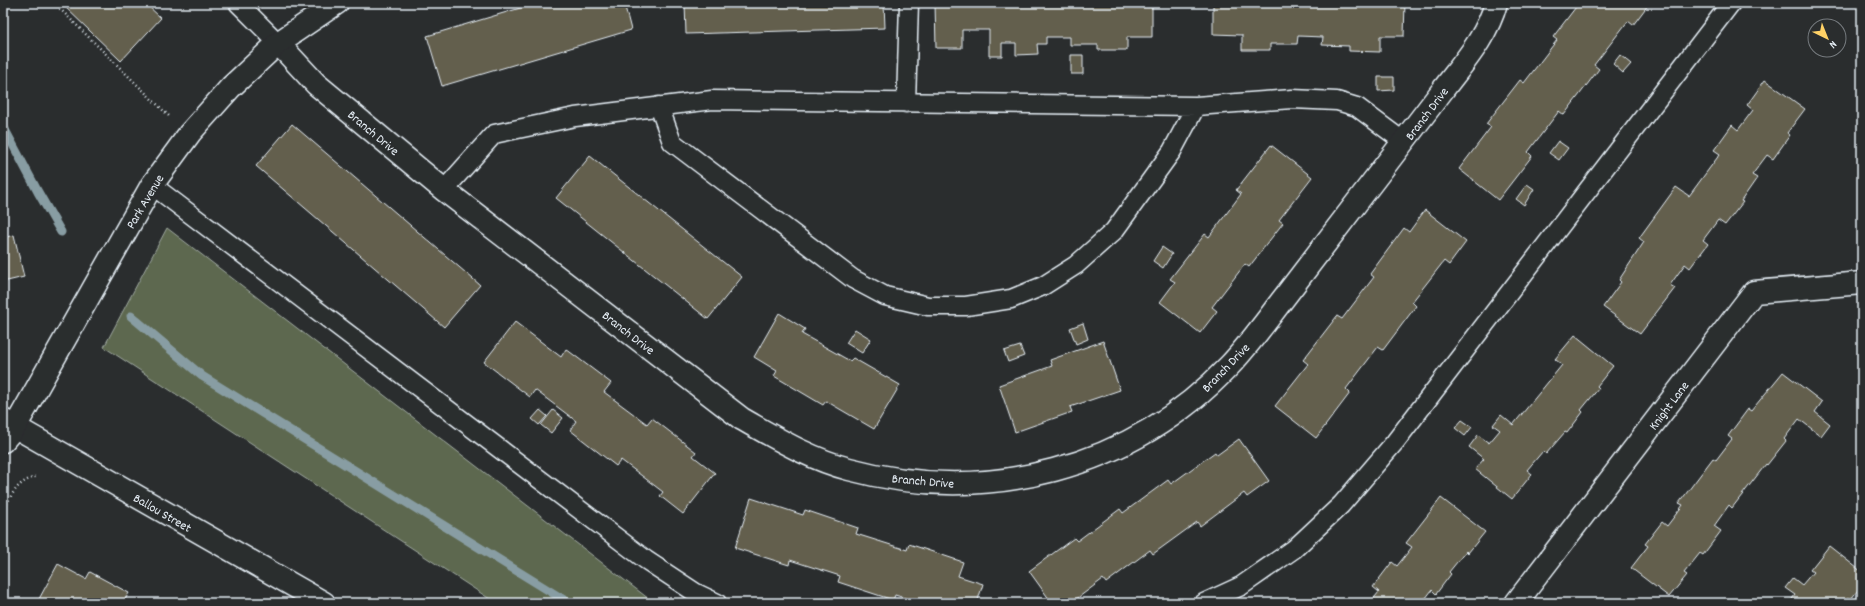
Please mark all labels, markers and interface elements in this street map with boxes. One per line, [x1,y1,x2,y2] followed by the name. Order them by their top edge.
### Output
[1807,18,1847,58] north arrow
[1825,36,1840,52] text: N
[1402,84,1454,145] street label: Branch Drive
[342,107,403,161] street label: Branch Drive
[122,171,170,233] street label: Park Avenue
[597,307,658,361] street label: Branch Drive
[1198,340,1255,398] street label: Branch Drive
[1645,378,1695,435] street label: Knight Lane
[891,470,955,495] street label: Branch Drive
[129,490,195,539] street label: Ballou Street

